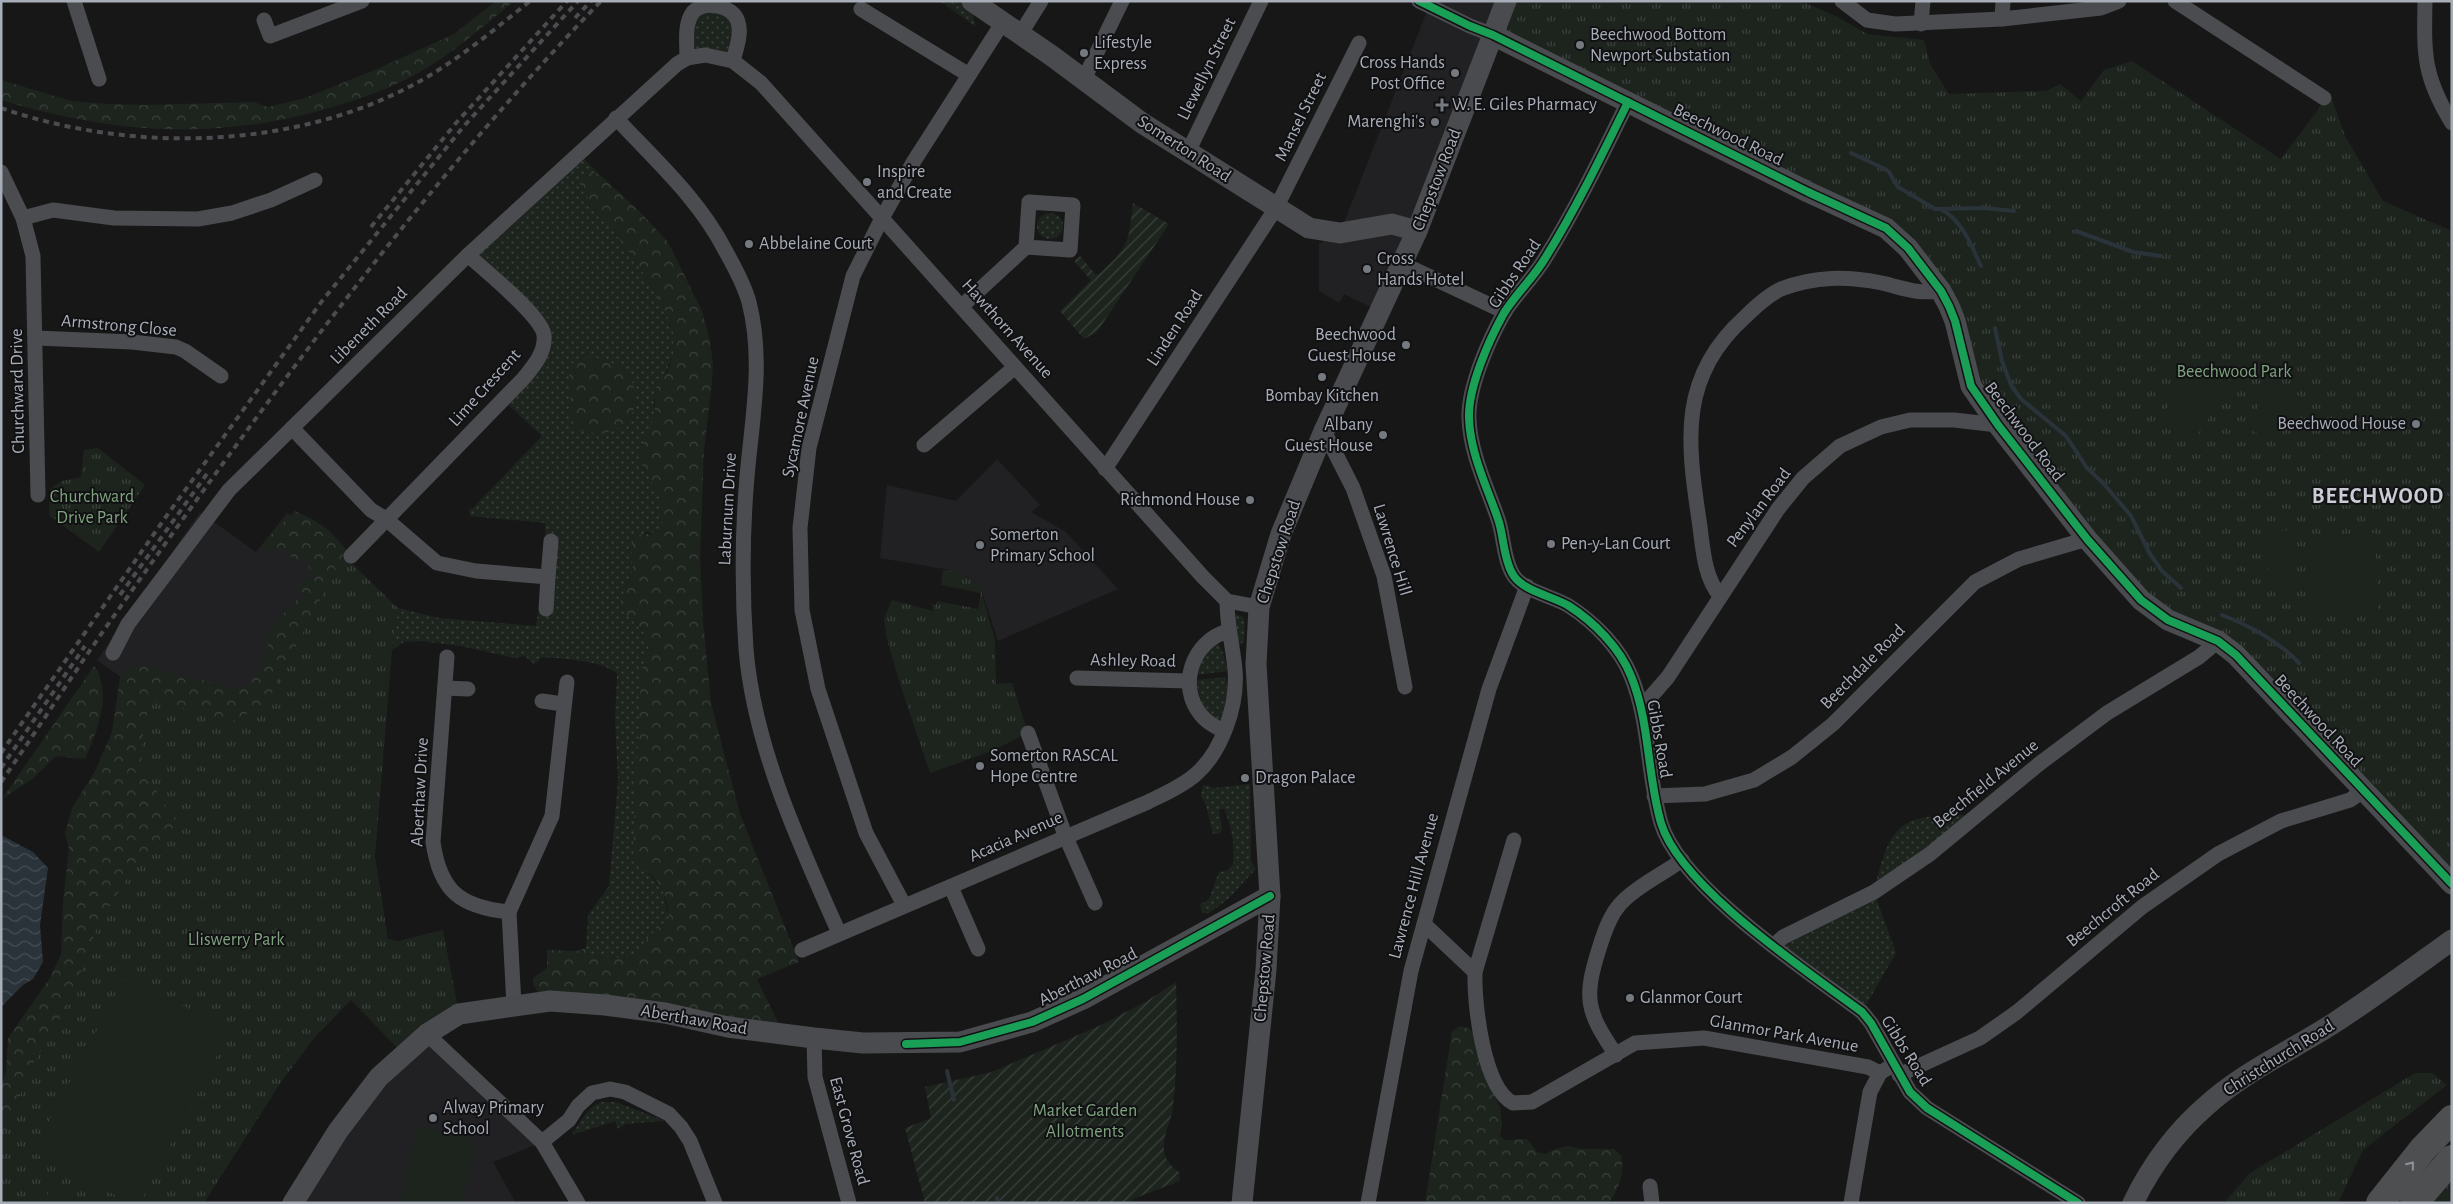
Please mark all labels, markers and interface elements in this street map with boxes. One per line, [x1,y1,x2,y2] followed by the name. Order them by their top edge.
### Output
[1174,15,1240,123] street label: Llewellyn Street
[1590,26,1730,65] place label: Beechwood Bottom Newport Substation
[1094,34,1152,73] place label: Lifestyle Express
[1574,39,1586,51] marker: Beechwood Bottom Newport Substation
[1078,47,1090,59] marker: Lifestyle Express
[1360,54,1445,93] place label: Cross Hands Post Office
[1449,67,1461,79] marker: Cross Hands Post Office
[1272,70,1330,164] street label: Mansel Street
[1452,96,1597,114] place label: W. E. Giles Pharmacy
[1436,99,1448,111] marker: W. E. Giles Pharmacy
[1670,101,1786,169] street label: Beechwood Road
[1134,112,1234,186] street label: Somerton Road
[1347,113,1425,131] place label: Marenghi's
[1429,116,1441,128] marker: Marenghi's
[1409,126,1465,234] street label: Chepstow Road
[877,163,952,202] place label: Inspire and Create
[861,176,873,188] marker: Inspire and Create
[759,235,873,253] place label: Abbelaine Court
[1485,236,1545,312] street label: Gibbs Road
[743,238,755,250] marker: Abbelaine Court
[1377,250,1464,289] place label: Cross Hands Hotel
[1361,263,1373,275] marker: Cross Hands Hotel
[958,276,1056,382] street label: Hawthorn Avenue
[327,284,411,368] street label: Libeneth Road
[1144,287,1206,369] street label: Linden Road
[60,312,178,340] street label: Armstrong Close
[1308,326,1396,365] place label: Beechwood Guest House
[8,328,28,454] street label: Churchward Drive
[1400,339,1412,351] marker: Beechwood Guest House
[446,346,524,430] street label: Lime Crescent
[779,355,823,479] street label: Sycamore Avenue
[2177,363,2292,381] park label: Beechwood Park
[1316,371,1328,383] marker: Bombay Kitchen
[1981,379,2067,485] street label: Beechwood Road
[1265,387,1379,405] place label: Bombay Kitchen
[2277,415,2406,433] place label: Beechwood House
[1285,416,1373,455] place label: Albany Guest House
[2410,418,2422,430] marker: Beechwood House
[1377,429,1389,441] marker: Albany Guest House
[716,452,740,566] street label: Laburnum Drive
[1723,465,1795,551] street label: Penylan Road
[2312,485,2444,507] district label: BEECHWOOD
[50,488,134,527] park label: Churchward Drive Park
[1120,491,1240,509] place label: Richmond House
[1244,494,1256,506] marker: Richmond House
[1254,498,1304,606] street label: Chepstow Road
[1370,502,1414,598] street label: Lawrence Hill
[990,526,1095,565] place label: Somerton Primary School
[1561,535,1671,553] place label: Pen-y-Lan Court
[1545,538,1557,550] marker: Pen-y-Lan Court
[974,539,986,551] marker: Somerton Primary School
[1817,621,1909,713] street label: Beechdale Road
[1090,651,1176,671] street label: Ashley Road
[2271,671,2365,771] street label: Beechwood Road
[1643,698,1675,780] street label: Gibbs Road
[1930,736,2042,832] street label: Beechfield Avenue
[408,737,432,847] street label: Aberthaw Drive
[990,747,1118,786] place label: Somerton RASCAL Hope Centre
[974,760,986,772] marker: Somerton RASCAL Hope Centre
[1255,769,1355,787] place label: Dragon Palace
[1239,772,1251,784] marker: Dragon Palace
[967,808,1065,866] street label: Acacia Avenue
[1386,811,1442,961] street label: Lawrence Hill Avenue
[2063,865,2163,951] street label: Beechcroft Road
[1251,914,1279,1022] street label: Chepstow Road
[188,931,285,949] park label: Lliswerry Park
[1036,944,1140,1010] street label: Aberthaw Road
[1640,989,1743,1007] place label: Glanmor Court
[1624,992,1636,1004] marker: Glanmor Court
[639,1002,749,1038] street label: Aberthaw Road
[1708,1012,1860,1056] street label: Glanmor Park Avenue
[1877,1013,1935,1089] street label: Gibbs Road
[2220,1017,2338,1099] street label: Christchurch Road
[826,1075,872,1187] street label: East Grove Road
[443,1099,544,1138] place label: Alway Primary School
[1033,1102,1137,1141] park label: Market Garden Allotments
[427,1112,439,1124] marker: Alway Primary School
[2405,1162,2413,1171] one-way arrow

